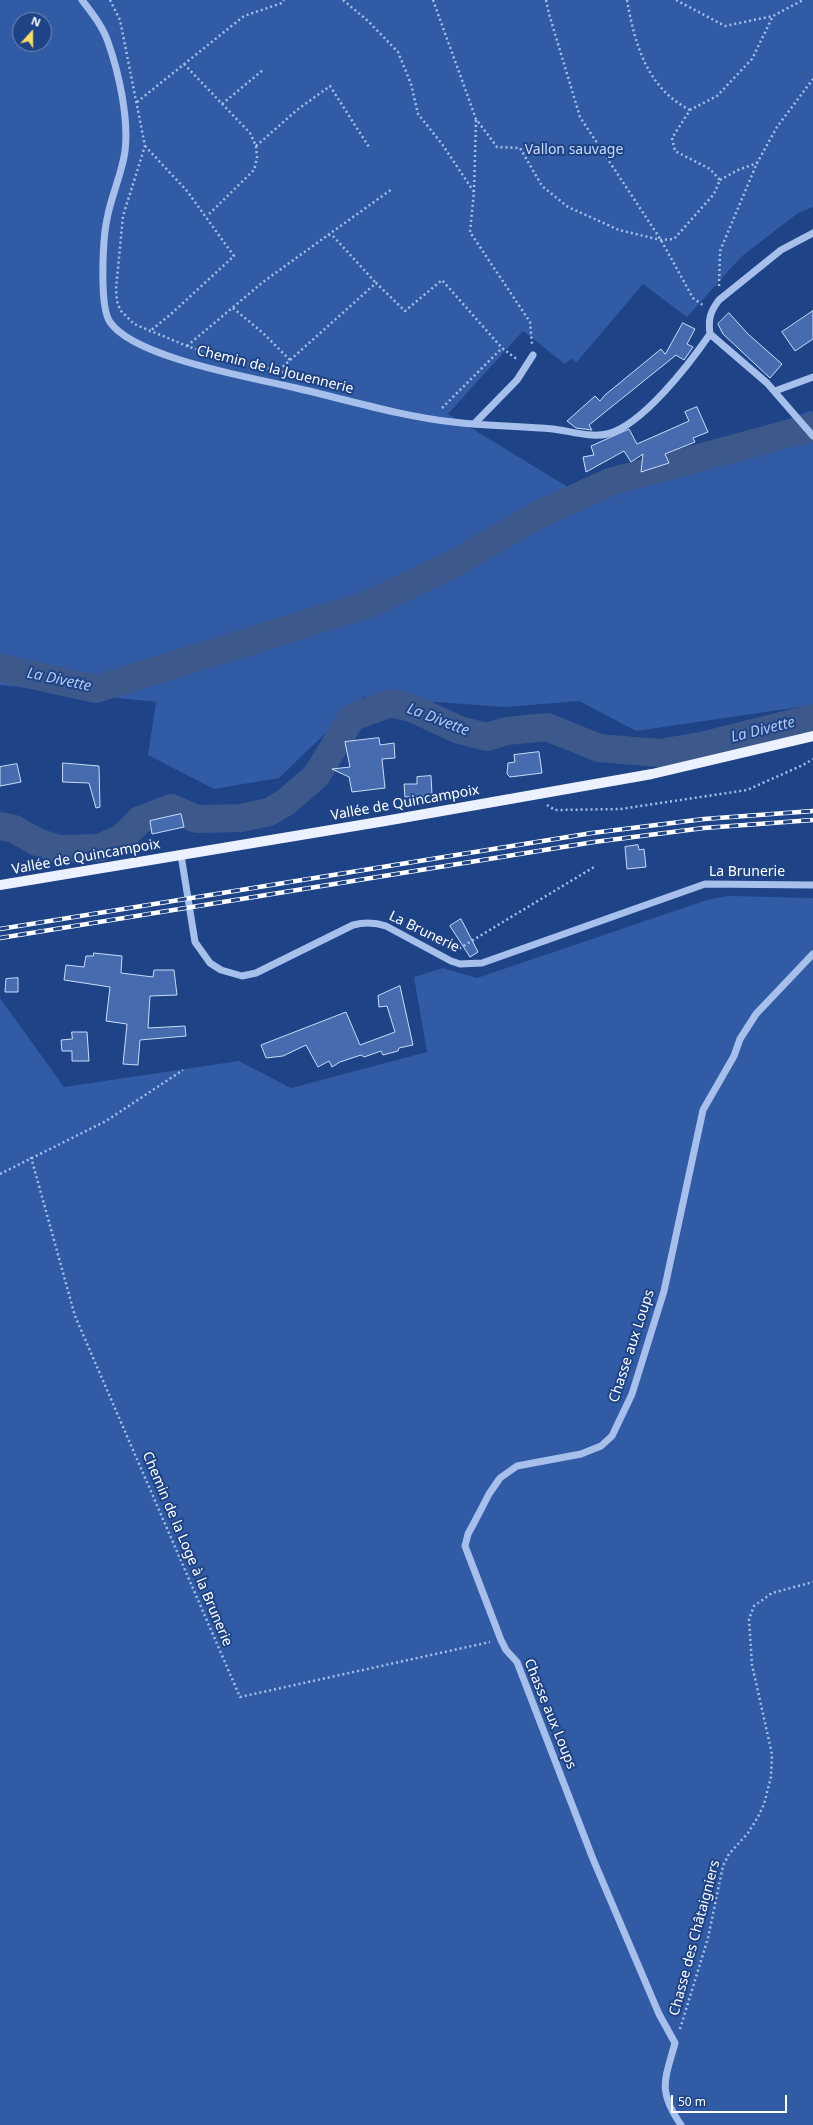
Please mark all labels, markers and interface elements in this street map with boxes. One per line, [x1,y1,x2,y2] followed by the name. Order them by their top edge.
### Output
[12,12,52,52] north arrow
[29,13,43,30] text: N
[525,142,623,158] park label: Vallon sauvage
[195,342,355,398] street label: Chemin de la Jouennerie
[25,664,93,696] water label: La Divette
[404,700,472,740] water label: La Divette
[729,713,797,747] water label: La Divette
[329,782,481,824] street label: Vallée de Quincampoix
[10,836,162,878] street label: Vallée de Quincampoix
[709,864,785,880] street label: La Brunerie
[386,908,462,956] street label: La Brunerie
[606,1287,658,1405] street label: Chasse aux Loups
[138,1449,236,1649] street label: Chemin de la Loge à la Brunerie
[520,1656,580,1772] street label: Chasse aux Loups
[666,1858,724,2018] street label: Chasse des Châtaigniers
[673,2087,789,2113] scale bar
[678,2093,706,2110] text: 50 m

